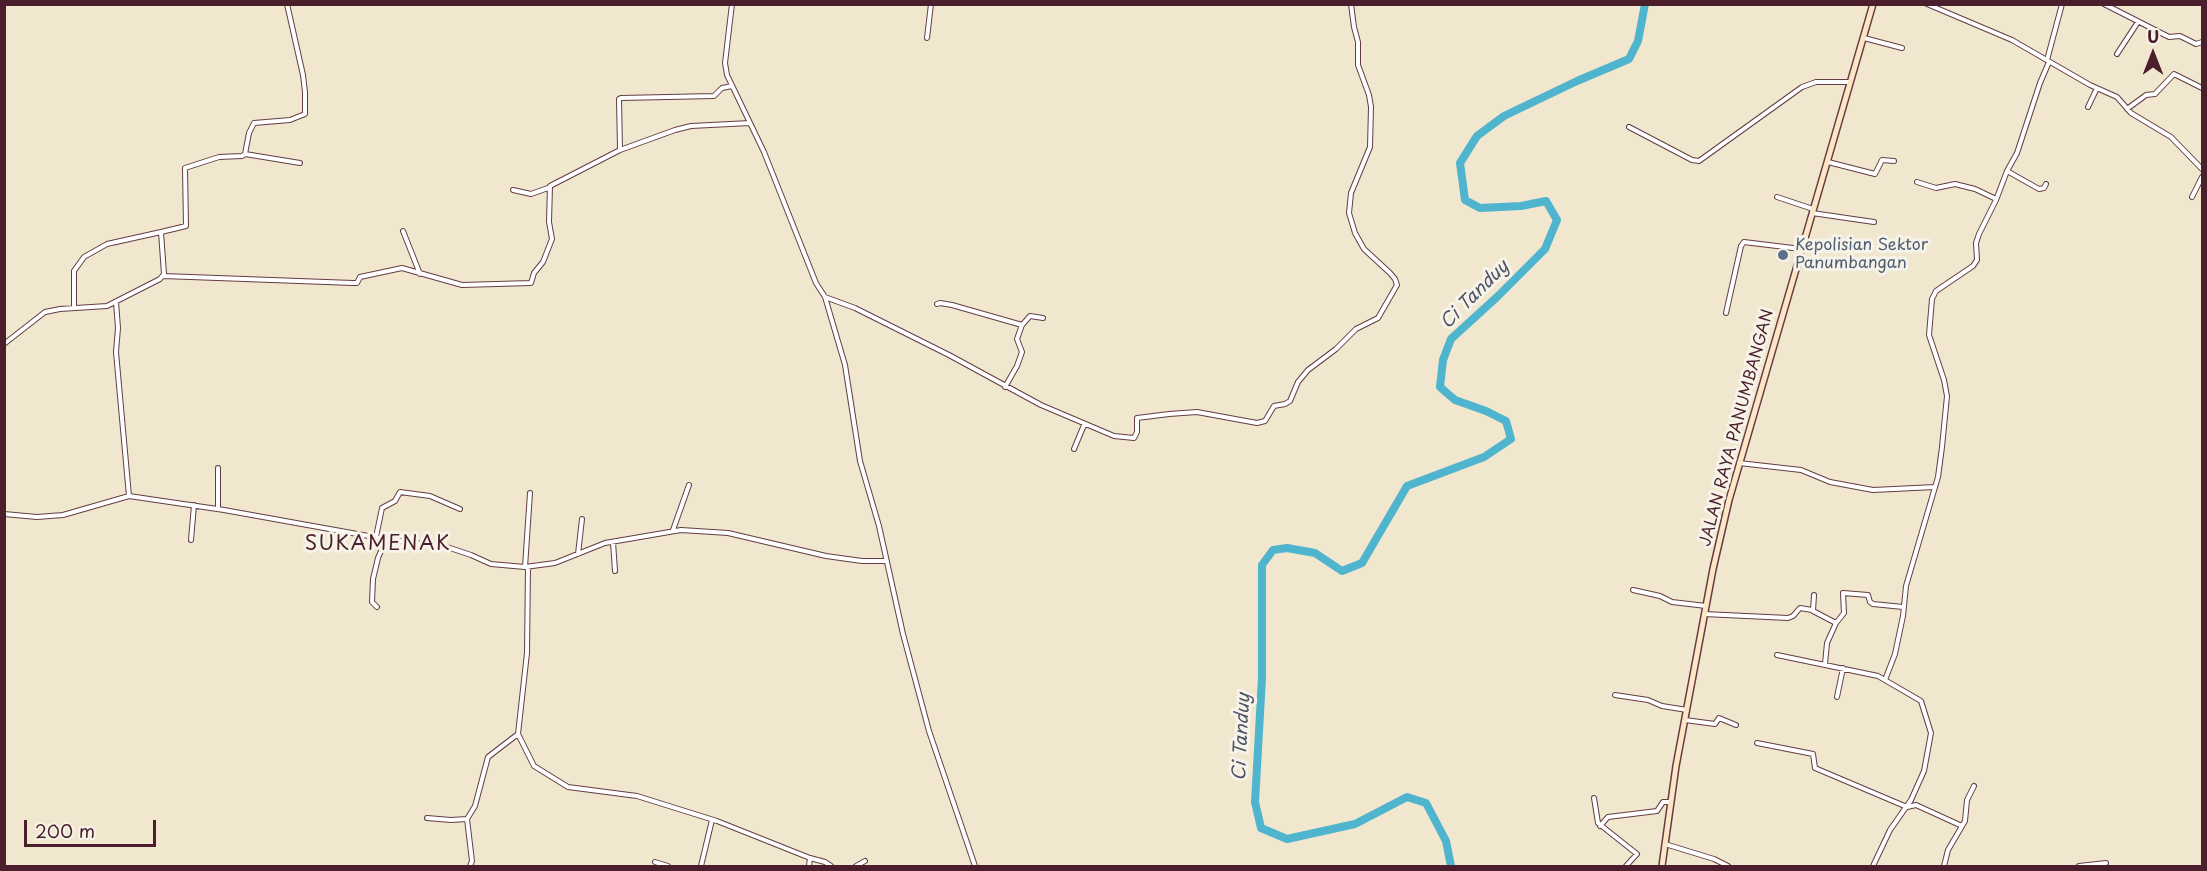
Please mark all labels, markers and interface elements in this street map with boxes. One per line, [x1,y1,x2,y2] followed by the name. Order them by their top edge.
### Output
[2123,24,2183,84] north arrow
[2147,24,2159,48] text: U
[1795,236,1928,274] place label: Kepolisian Sektor Panumbangan
[1776,248,1790,262] marker: Kepolisian Sektor Panumbangan
[1436,256,1514,334] water label: Ci Tanduy
[1696,307,1778,549] street label: JALAN RAYA PANUMBANGAN
[305,532,451,556] district label: SUKAMENAK
[1229,693,1255,781] water label: Ci Tanduy
[27,808,159,846] scale bar
[35,817,95,844] text: 200 m

